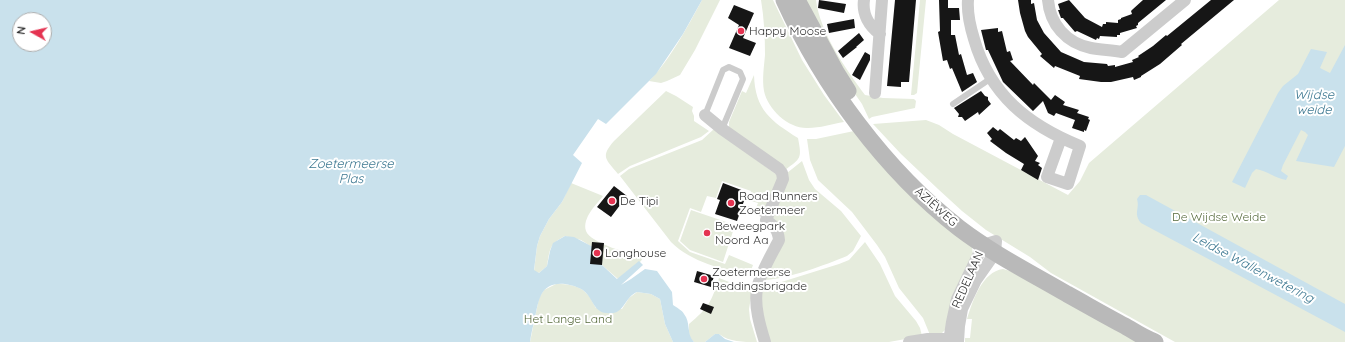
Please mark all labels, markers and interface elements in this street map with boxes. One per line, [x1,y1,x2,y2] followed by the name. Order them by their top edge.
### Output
[12,12,52,52] north arrow
[749,24,826,38] place label: Happy Moose
[14,25,29,35] text: N
[736,26,746,36] marker: Happy Moose
[1294,87,1334,118] water label: Wijdse weide
[308,156,394,187] water label: Zoetermeerse Plas
[912,184,960,230] street label: AZIËWEG
[739,189,818,217] place label: Road Runners Zoetermeer
[620,194,658,208] place label: De Tipi
[607,196,617,206] marker: De Tipi
[726,198,736,208] marker: Road Runners Zoetermeer
[1172,210,1266,224] park label: De Wijdse Weide
[715,219,785,247] place label: Beweegpark Noord Aa
[702,228,712,238] marker: Beweegpark Noord Aa
[1190,229,1316,307] water label: Leidse Wallenwetering
[605,246,666,260] place label: Longhouse
[592,248,602,258] marker: Longhouse
[949,249,987,311] street label: REDELAAN
[712,265,807,293] place label: Zoetermeerse Reddingsbrigade
[699,274,709,284] marker: Zoetermeerse Reddingsbrigade
[524,312,612,326] park label: Het Lange Land

